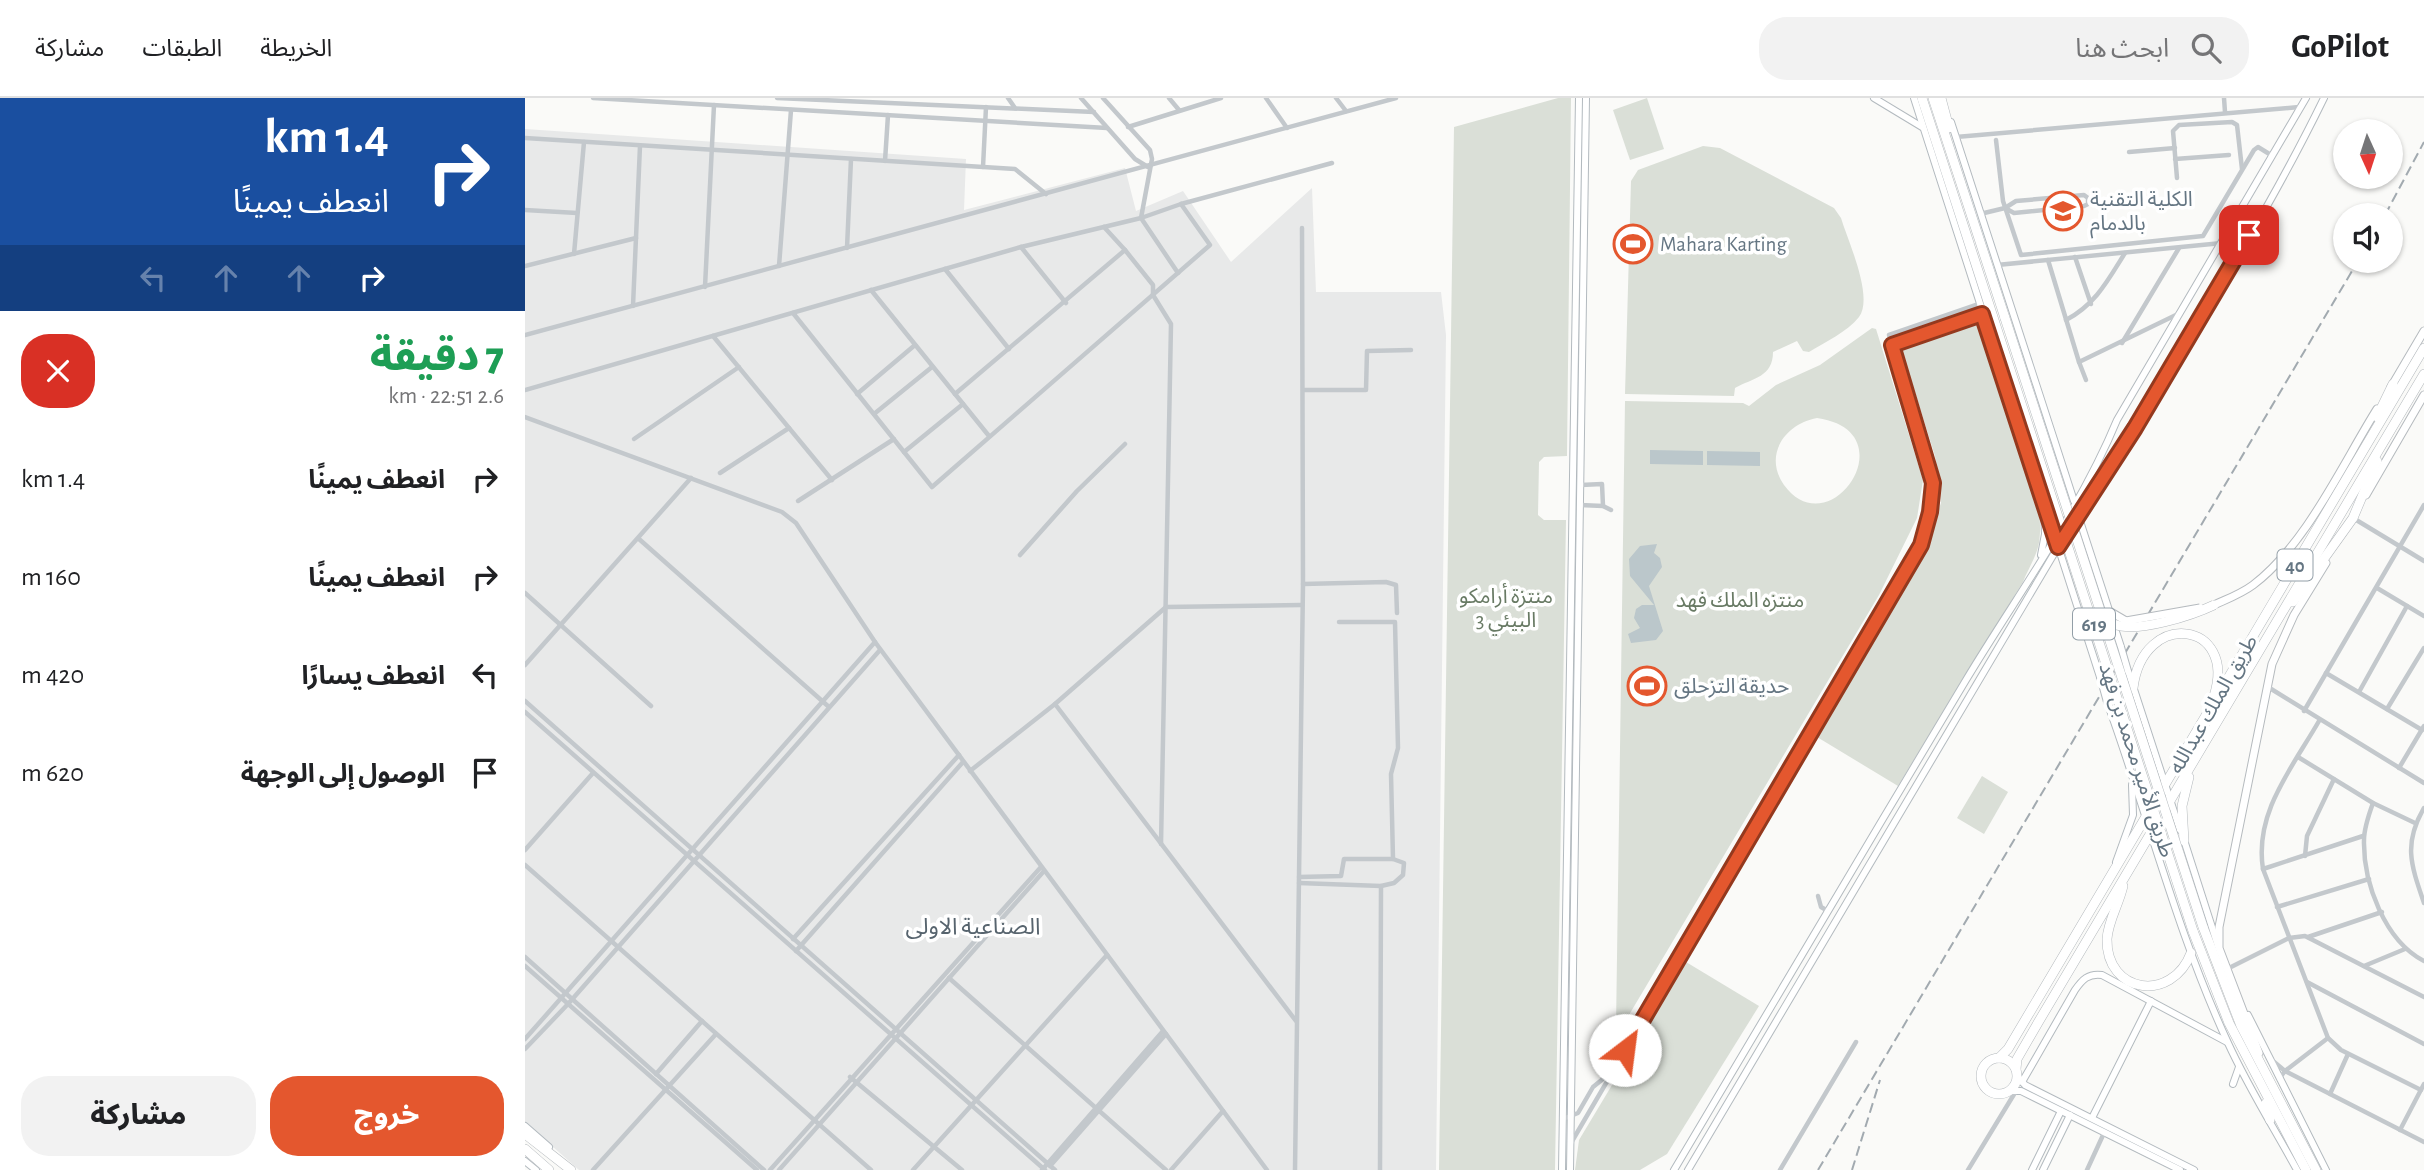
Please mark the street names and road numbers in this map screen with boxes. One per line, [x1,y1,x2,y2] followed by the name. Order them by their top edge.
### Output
[2277,550,2313,580] road number: 40
[2073,608,2115,639] road number: 619
[2165,631,2263,778] street label: طريق الملك عبدالله
[2093,660,2179,861] street label: طريق الأمير محمد بن فهد

